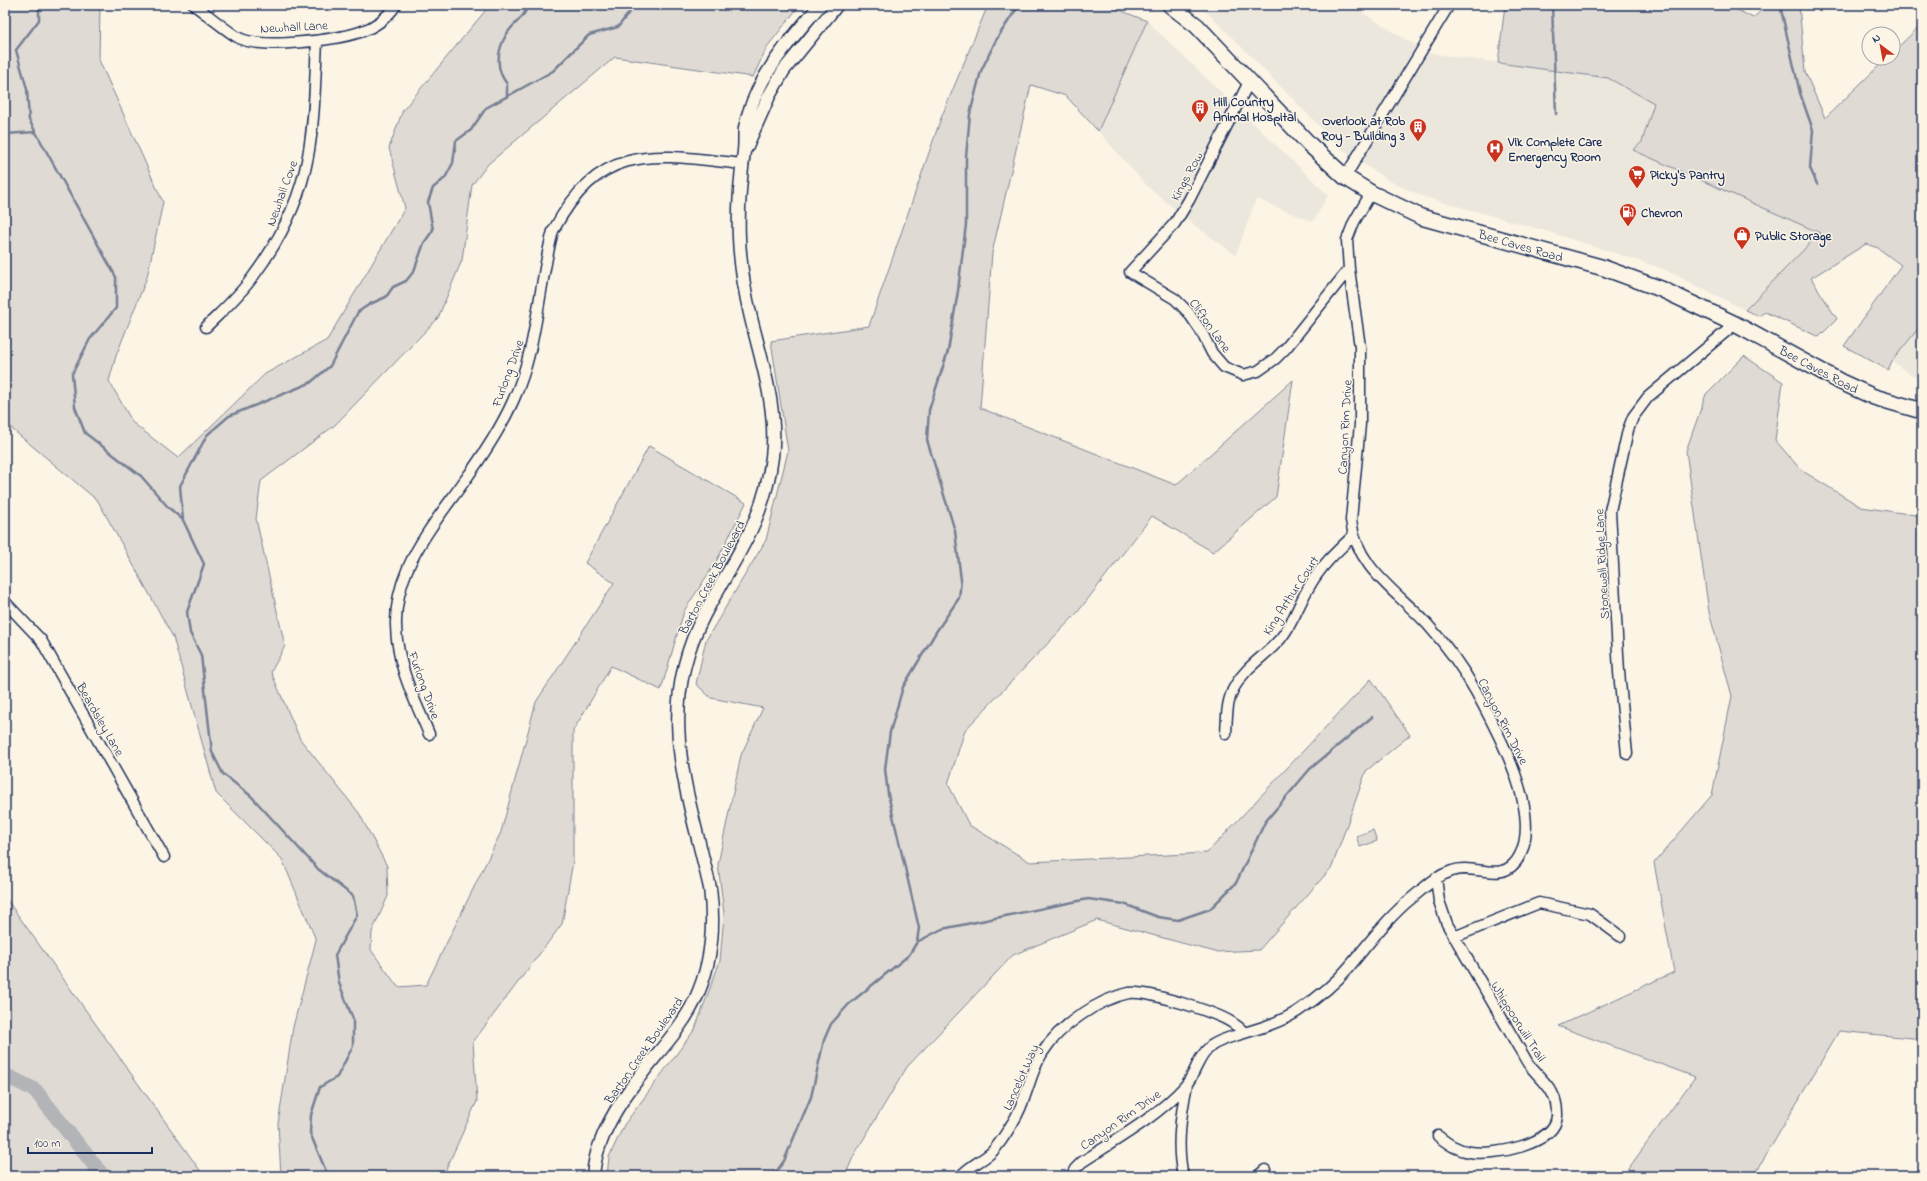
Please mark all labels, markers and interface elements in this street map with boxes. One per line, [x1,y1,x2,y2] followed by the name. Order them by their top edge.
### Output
[260,16,329,39] street label: Newhall Lane
[1861,26,1901,66] north arrow
[1869,30,1884,47] text: N
[1213,93,1296,127] place label: Hill Country Animal Hospital
[1190,98,1210,123] building icon: Hill Country Animal Hospital
[1320,112,1406,148] place label: Overlook at Rob Roy - Building 3
[1408,117,1428,142] building icon: Overlook at Rob Roy - Building 3
[1507,133,1603,169] place label: Vik Complete Care Emergency Room
[1485,138,1505,163] hospital icon: Vik Complete Care Emergency Room
[1166,148,1209,205] street label: Kings Row
[262,158,303,229] street label: Newhall Cove
[1627,164,1647,189] supermarket icon: Picky's Pantry
[1650,166,1725,187] place label: Picky's Pantry
[1618,202,1638,227] fuel station icon: Chevron
[1641,204,1683,223] place label: Chevron
[1475,225,1566,268] street label: Bee Caves Road
[1732,225,1752,250] shop icon: Public Storage
[1755,227,1833,248] place label: Public Storage
[1184,295,1235,357] street label: Clifton Lane
[487,337,530,411] street label: Furlong Drive
[1774,341,1862,399] street label: Bee Caves Road
[1334,379,1358,475] street label: Canyon Rim Drive
[1590,508,1616,620] street label: Stonewall Ridge Lane
[674,517,751,639] street label: Barton Creek Boulevard
[1258,552,1325,640] street label: King Arthur Court
[401,648,445,722] street label: Furlong Drive
[1472,675,1533,769] street label: Canyon Rim Drive
[70,679,129,761] street label: Beardsley Lane
[1485,978,1550,1066] street label: Whippoorwill Trail
[600,993,689,1109] street label: Barton Creek Boulevard
[998,1041,1045,1114] street label: Lancelot Way
[1077,1085,1166,1156] street label: Canyon Rim Drive
[28,1129,152,1155] scale bar
[34,1135,61,1153] text: 100 m

